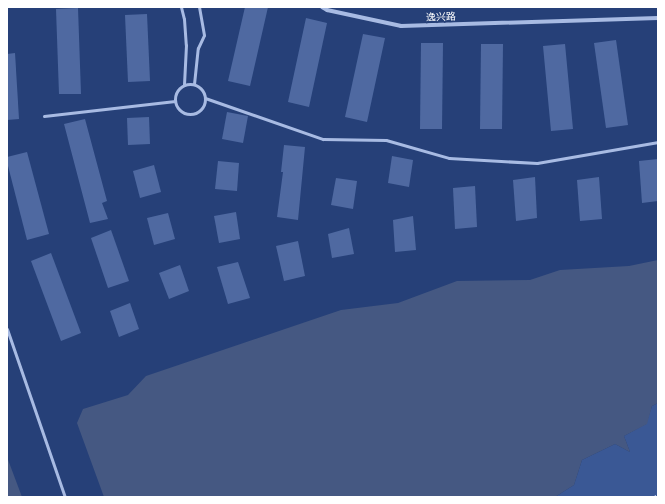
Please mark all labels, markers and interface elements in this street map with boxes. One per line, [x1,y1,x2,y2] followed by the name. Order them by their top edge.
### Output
[426,10,456,24] street label: 逸兴路

